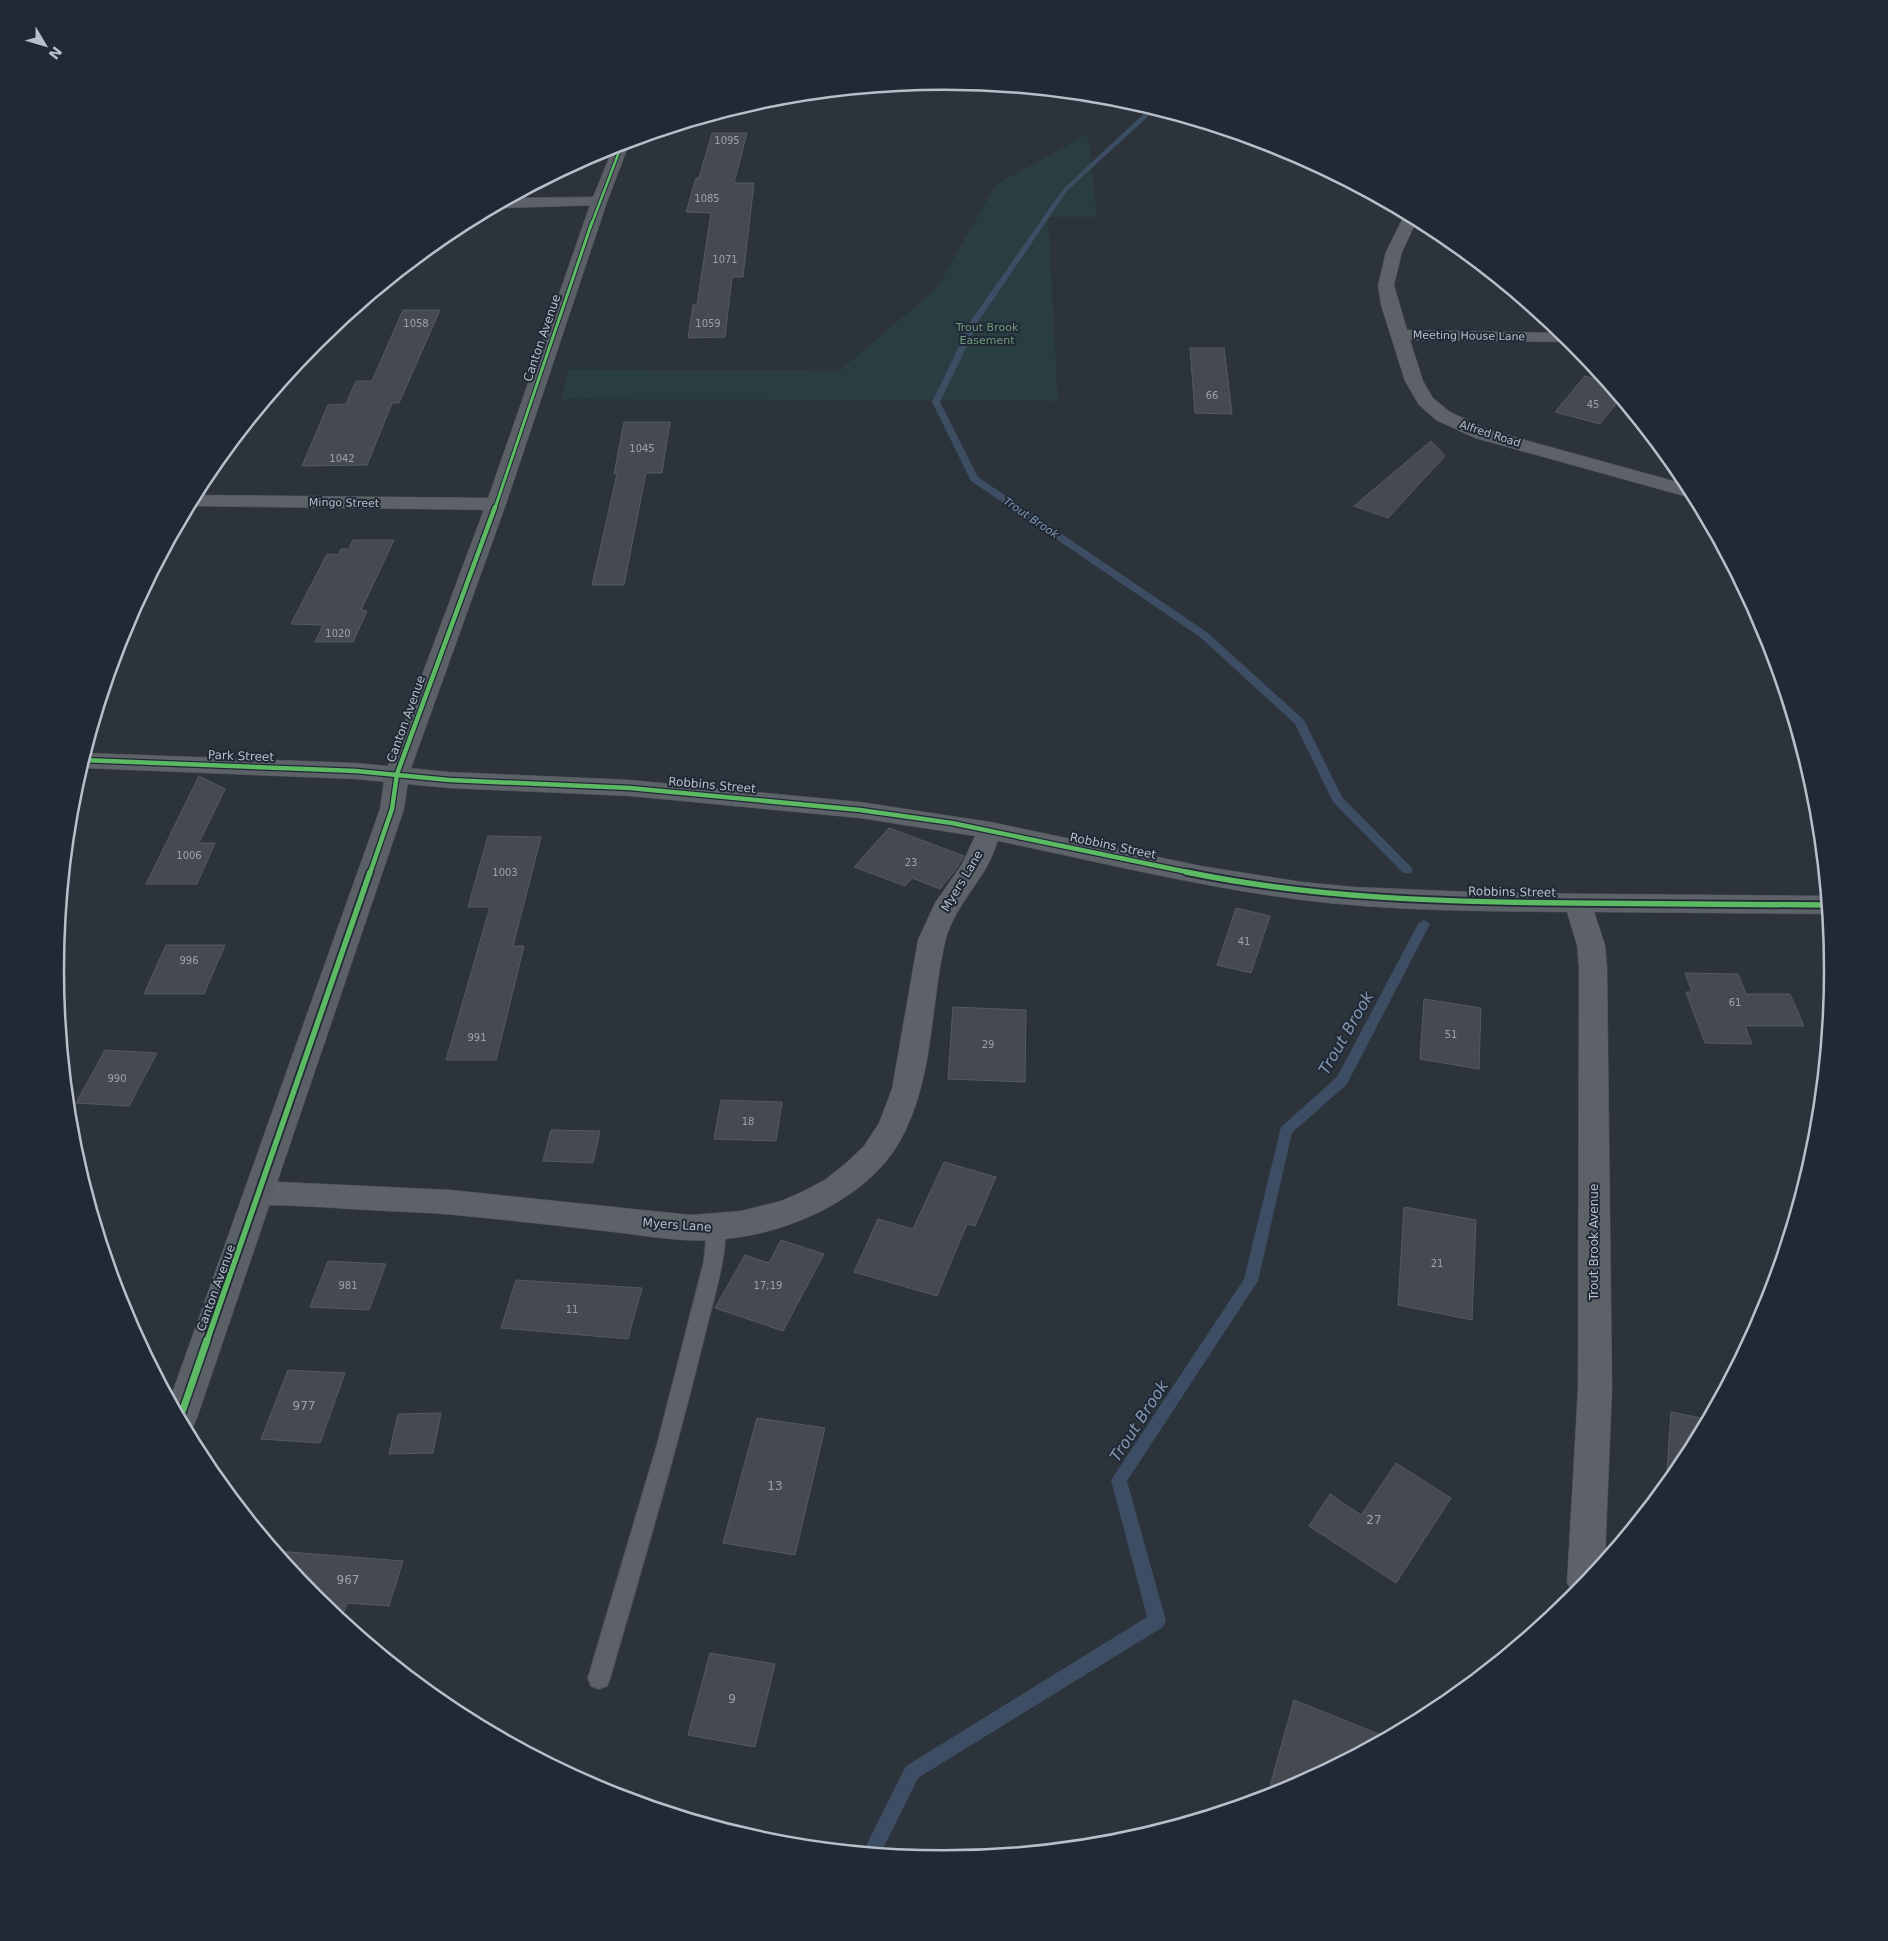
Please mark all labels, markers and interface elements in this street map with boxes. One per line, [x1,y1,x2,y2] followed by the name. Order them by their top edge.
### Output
[20,20,70,70] north arrow
[45,43,65,63] text: N
[714,135,740,146] house number: 1095
[694,193,720,204] house number: 1085
[712,254,738,265] house number: 1071
[521,293,563,383] street label: Canton Avenue
[403,318,429,329] house number: 1058
[695,318,721,329] house number: 1059
[955,321,1019,347] park label: Trout Brook Easement
[1413,329,1526,343] street label: Meeting House Lane
[1206,390,1218,401] house number: 66
[1587,399,1599,410] house number: 45
[1458,418,1522,450] street label: Alfred Road
[629,443,655,454] house number: 1045
[329,453,355,464] house number: 1042
[1001,495,1062,542] water label: Trout Brook
[309,496,380,510] street label: Mingo Street
[325,628,351,639] house number: 1020
[384,674,428,764] street label: Canton Avenue
[208,748,275,764] street label: Park Street
[668,774,757,796] street label: Robbins Street
[1069,830,1158,862] street label: Robbins Street
[938,848,986,914] street label: Myers Lane
[176,850,202,861] house number: 1006
[905,857,917,868] house number: 23
[492,867,518,878] house number: 1003
[1468,884,1556,900] street label: Robbins Street
[1238,936,1250,947] house number: 41
[179,955,199,966] house number: 996
[1315,987,1378,1078] water label: Trout Brook
[1729,997,1741,1008] house number: 61
[1445,1029,1457,1040] house number: 51
[467,1032,487,1043] house number: 991
[982,1039,994,1050] house number: 29
[107,1073,127,1084] house number: 990
[742,1116,754,1127] house number: 18
[1587,1184,1601,1301] street label: Trout Brook Avenue
[642,1216,712,1234] street label: Myers Lane
[194,1243,238,1333] street label: Canton Avenue
[1431,1258,1443,1269] house number: 21
[338,1280,358,1291] house number: 981
[754,1280,782,1291] house number: 17;19
[566,1304,578,1315] house number: 11
[1106,1376,1173,1465] water label: Trout Brook
[293,1399,315,1413] house number: 977
[767,1479,783,1493] house number: 13
[1366,1513,1382,1527] house number: 27
[337,1573,359,1587] house number: 967
[728,1692,736,1706] house number: 9

